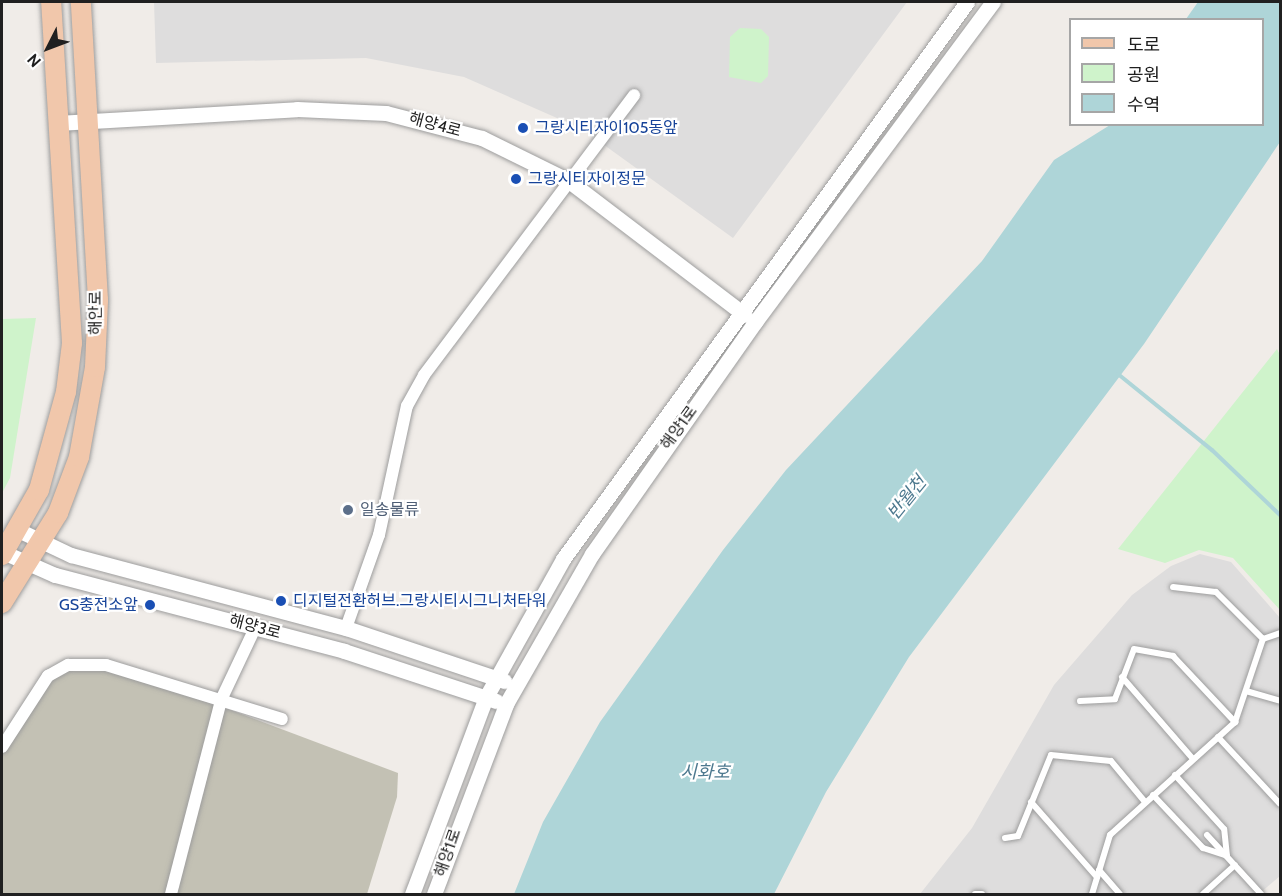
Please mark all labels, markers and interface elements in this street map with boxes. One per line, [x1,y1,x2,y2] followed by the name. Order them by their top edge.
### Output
[18,18,78,78] north arrow
[1069,18,1264,126] legend
[1127,34,1160,56] text: 도로
[23,50,45,71] text: N
[1127,64,1160,86] text: 공원
[1127,94,1160,116] text: 수역
[407,109,463,141] street label: 해양4로
[535,118,678,138] place label: 그랑시티자이105동앞
[516,121,530,135] marker: 그랑시티자이105동앞
[528,169,646,189] place label: 그랑시티자이정문
[509,172,523,186] marker: 그랑시티자이정문
[86,291,106,335] street label: 해안로
[657,402,701,454] street label: 해양1로
[883,472,931,524] water label: 반월천
[360,500,419,520] place label: 일송물류
[341,503,355,517] marker: 일송물류
[293,591,547,611] place label: 디지털전환허브.그랑시티시그니처타워
[274,594,288,608] marker: 디지털전환허브.그랑시티시그니처타워
[59,595,138,615] place label: GS충전소앞
[143,598,157,612] marker: GS충전소앞
[227,611,283,643] street label: 해양3로
[680,761,730,783] water label: 시화호
[431,827,465,879] street label: 해양1로

